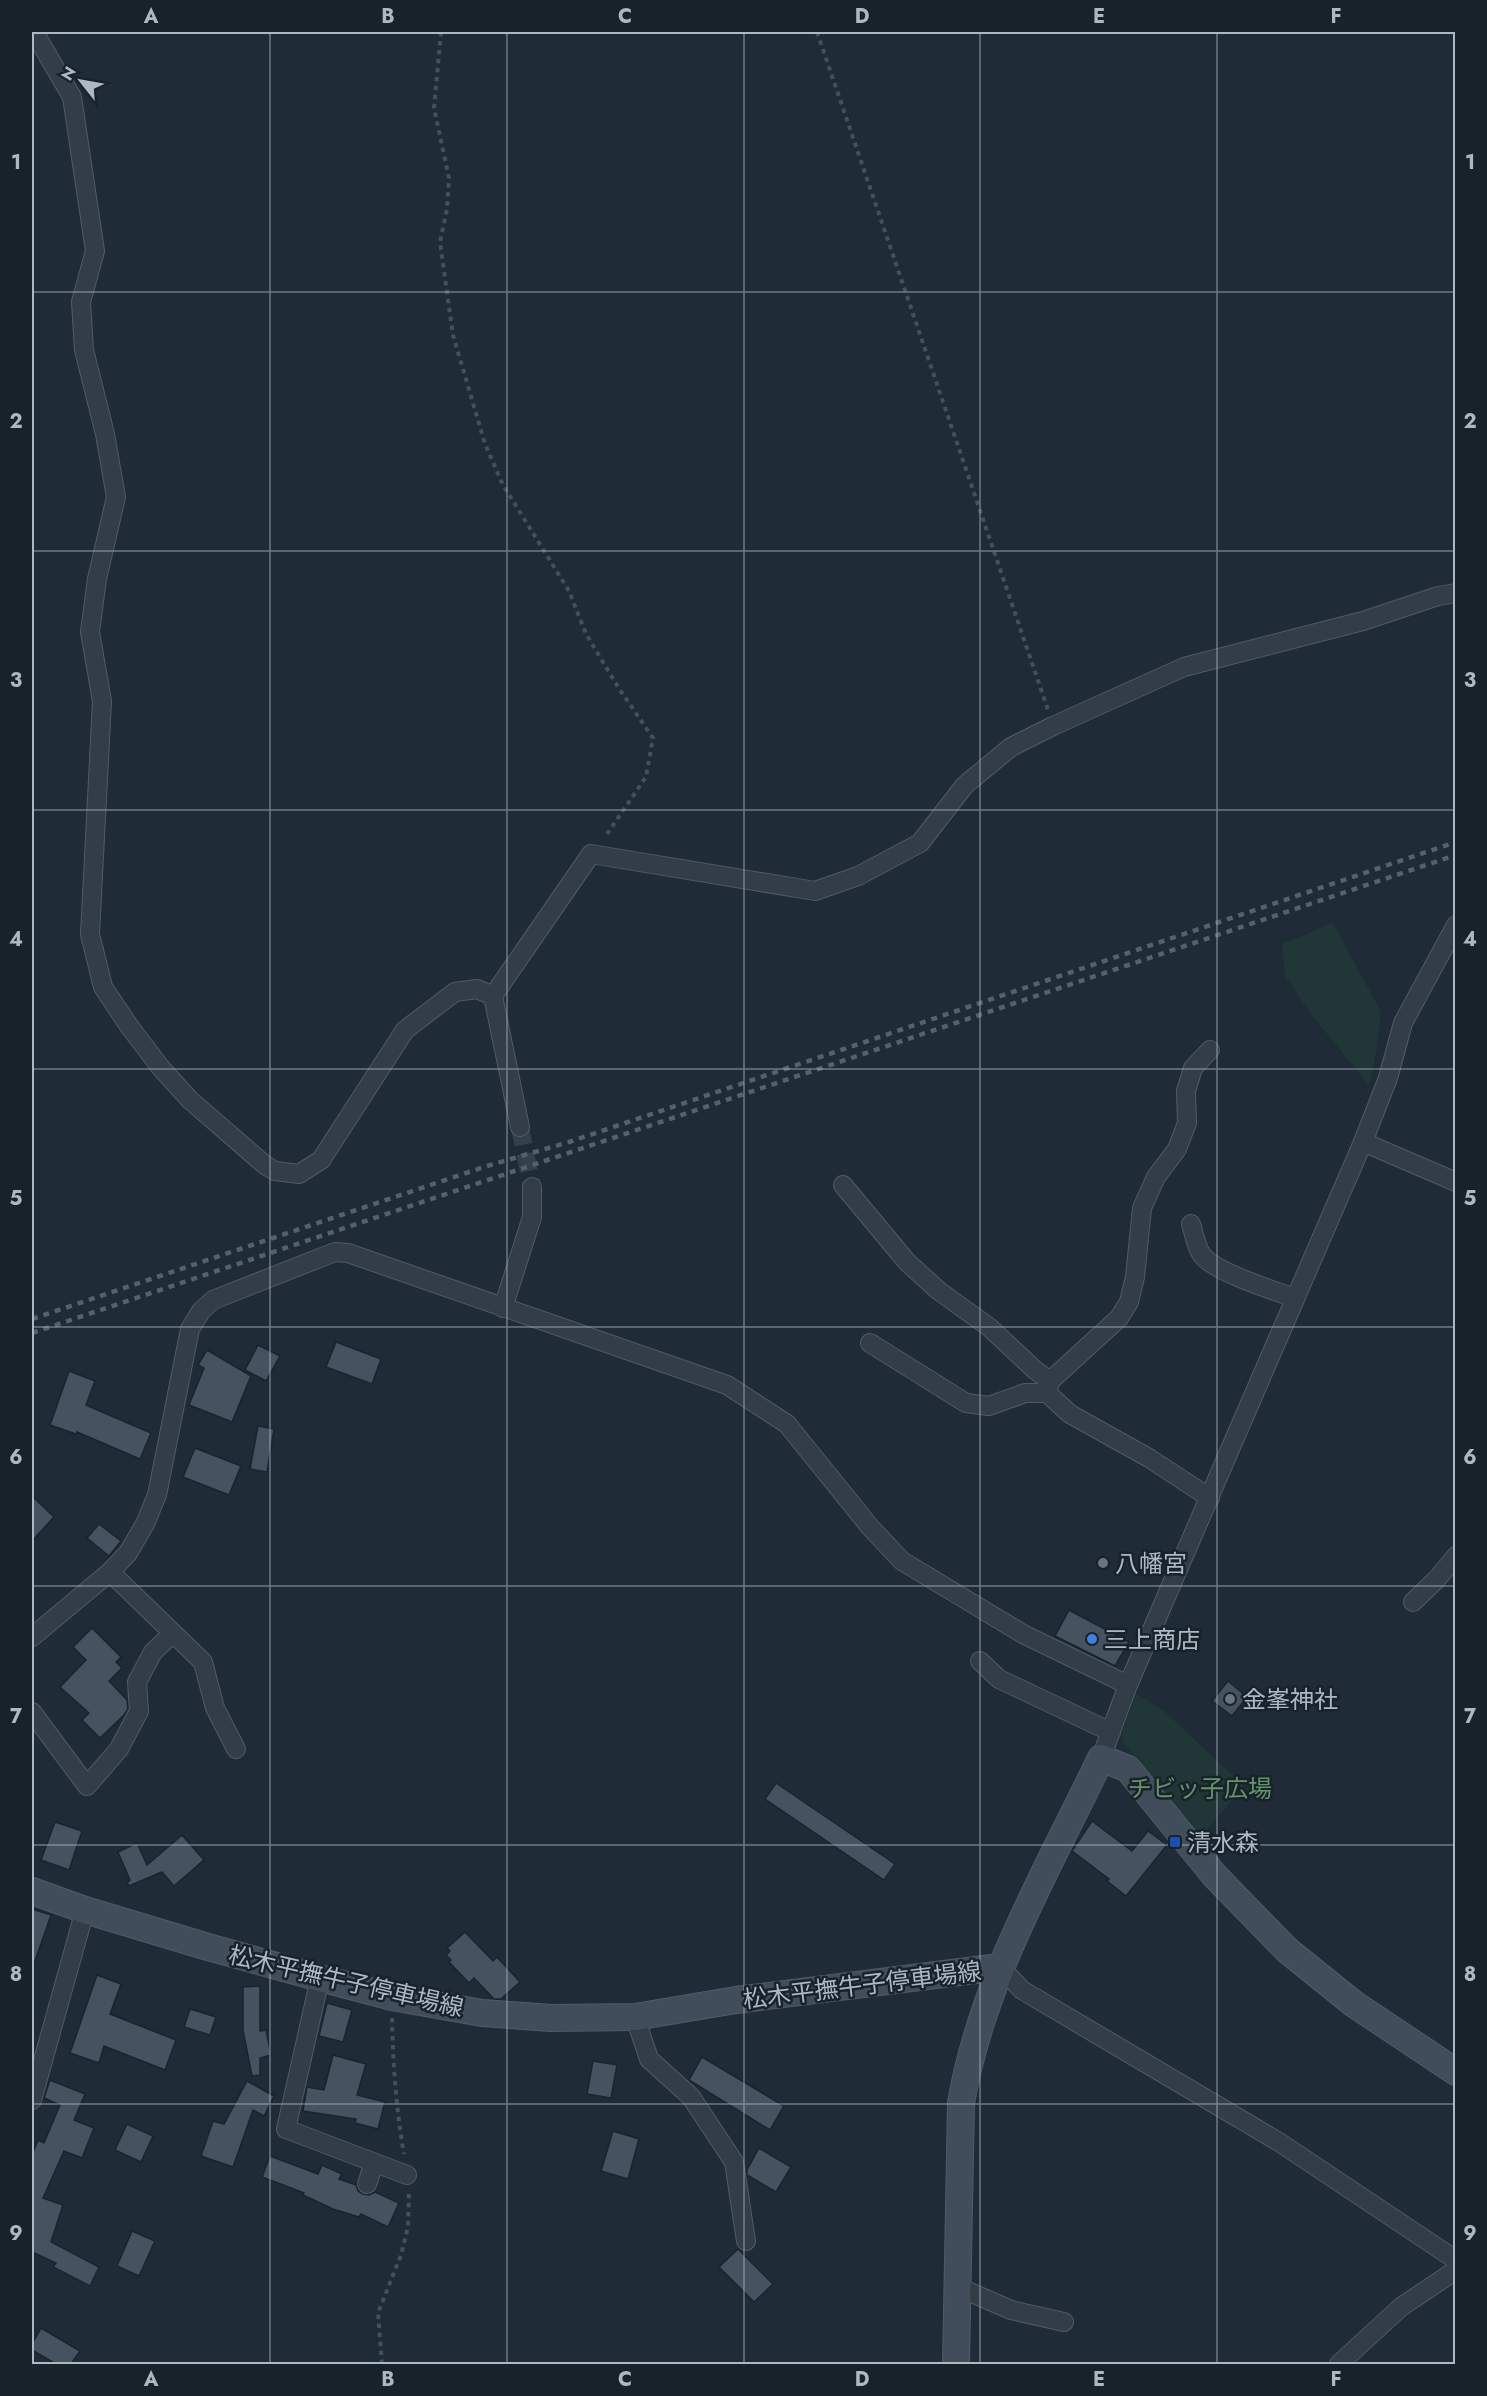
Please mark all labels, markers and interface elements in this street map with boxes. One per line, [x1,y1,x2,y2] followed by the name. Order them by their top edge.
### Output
[143,2,159,31] text: A
[381,2,395,31] text: B
[618,2,632,31] text: C
[855,2,869,31] text: D
[1093,2,1105,31] text: E
[1330,2,1342,31] text: F
[51,51,111,111] north arrow
[55,62,82,85] text: N
[11,148,21,177] text: 1
[1465,148,1475,177] text: 1
[9,407,23,436] text: 2
[1463,407,1477,436] text: 2
[10,666,22,695] text: 3
[1464,666,1476,695] text: 3
[9,925,23,954] text: 4
[1463,925,1477,954] text: 4
[10,1184,23,1213] text: 5
[1464,1184,1477,1213] text: 5
[9,1443,23,1472] text: 6
[1463,1443,1477,1472] text: 6
[1115,1546,1187,1581] place label: 八幡宮
[1096,1556,1110,1570] marker: 八幡宮
[1104,1622,1200,1657] place label: 三上商店
[1085,1632,1099,1646] marker: 三上商店
[1242,1682,1338,1717] place label: 金峯神社
[1223,1692,1237,1706] marker: 金峯神社
[10,1702,23,1731] text: 7
[1464,1702,1477,1731] text: 7
[1128,1771,1272,1806] park label: チビッ子広場
[1187,1825,1259,1860] place label: 清水森
[1168,1835,1182,1849] marker: 清水森
[225,1937,467,2025] street label: 松木平撫牛子停車場線
[741,1953,983,2017] street label: 松木平撫牛子停車場線
[10,1960,22,1989] text: 8
[1464,1960,1476,1989] text: 8
[9,2219,23,2248] text: 9
[1463,2219,1477,2248] text: 9
[143,2365,159,2394] text: A
[381,2365,395,2394] text: B
[618,2365,632,2394] text: C
[855,2365,869,2394] text: D
[1093,2365,1105,2394] text: E
[1330,2365,1342,2394] text: F

